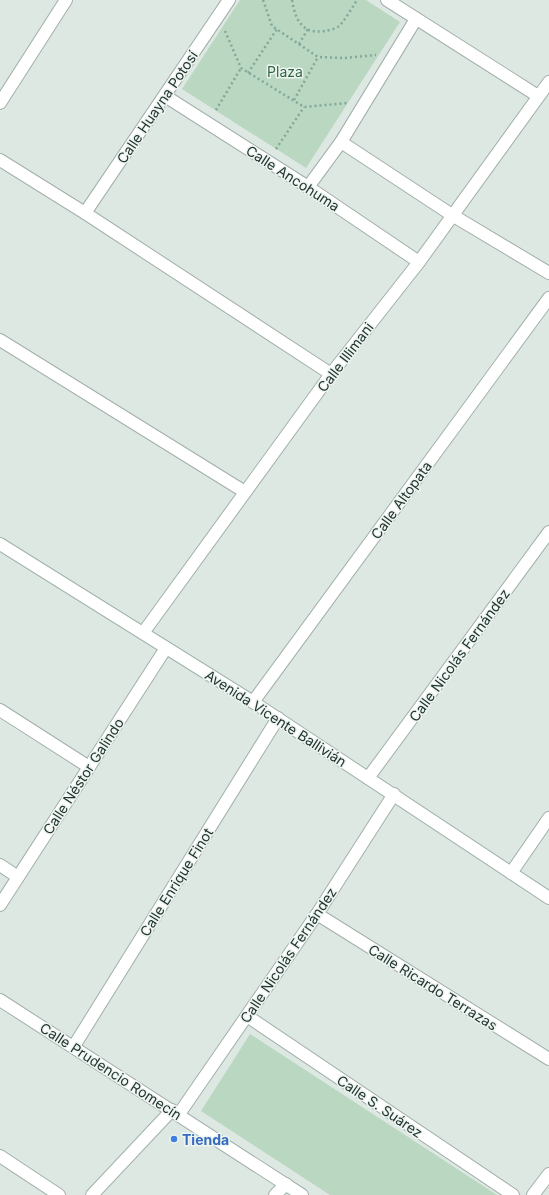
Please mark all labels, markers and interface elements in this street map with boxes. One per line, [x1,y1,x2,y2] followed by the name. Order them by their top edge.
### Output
[113,47,201,167] street label: Calle Huayna Potosí
[267,63,303,80] park label: Plaza
[243,141,343,215] street label: Calle Ancohuma
[313,319,377,395] street label: Calle Illimani
[367,458,435,542] street label: Calle Altopata
[405,585,513,725] street label: Calle Nicolás Fernández
[202,666,350,770] street label: Avenida Vicente Ballivián
[39,715,127,837] street label: Calle Néstor Galindo
[136,824,216,939] street label: Calle Enrique Finot
[236,884,340,1026] street label: Calle Nicolás Fernández
[365,940,501,1034] street label: Calle Ricardo Terrazas
[37,1019,185,1123] street label: Calle Prudencio Romecín
[334,1071,426,1141] street label: Calle S. Suárez
[182,1131,229,1148] place label: Tienda
[169,1134,179,1144] marker: Tienda

